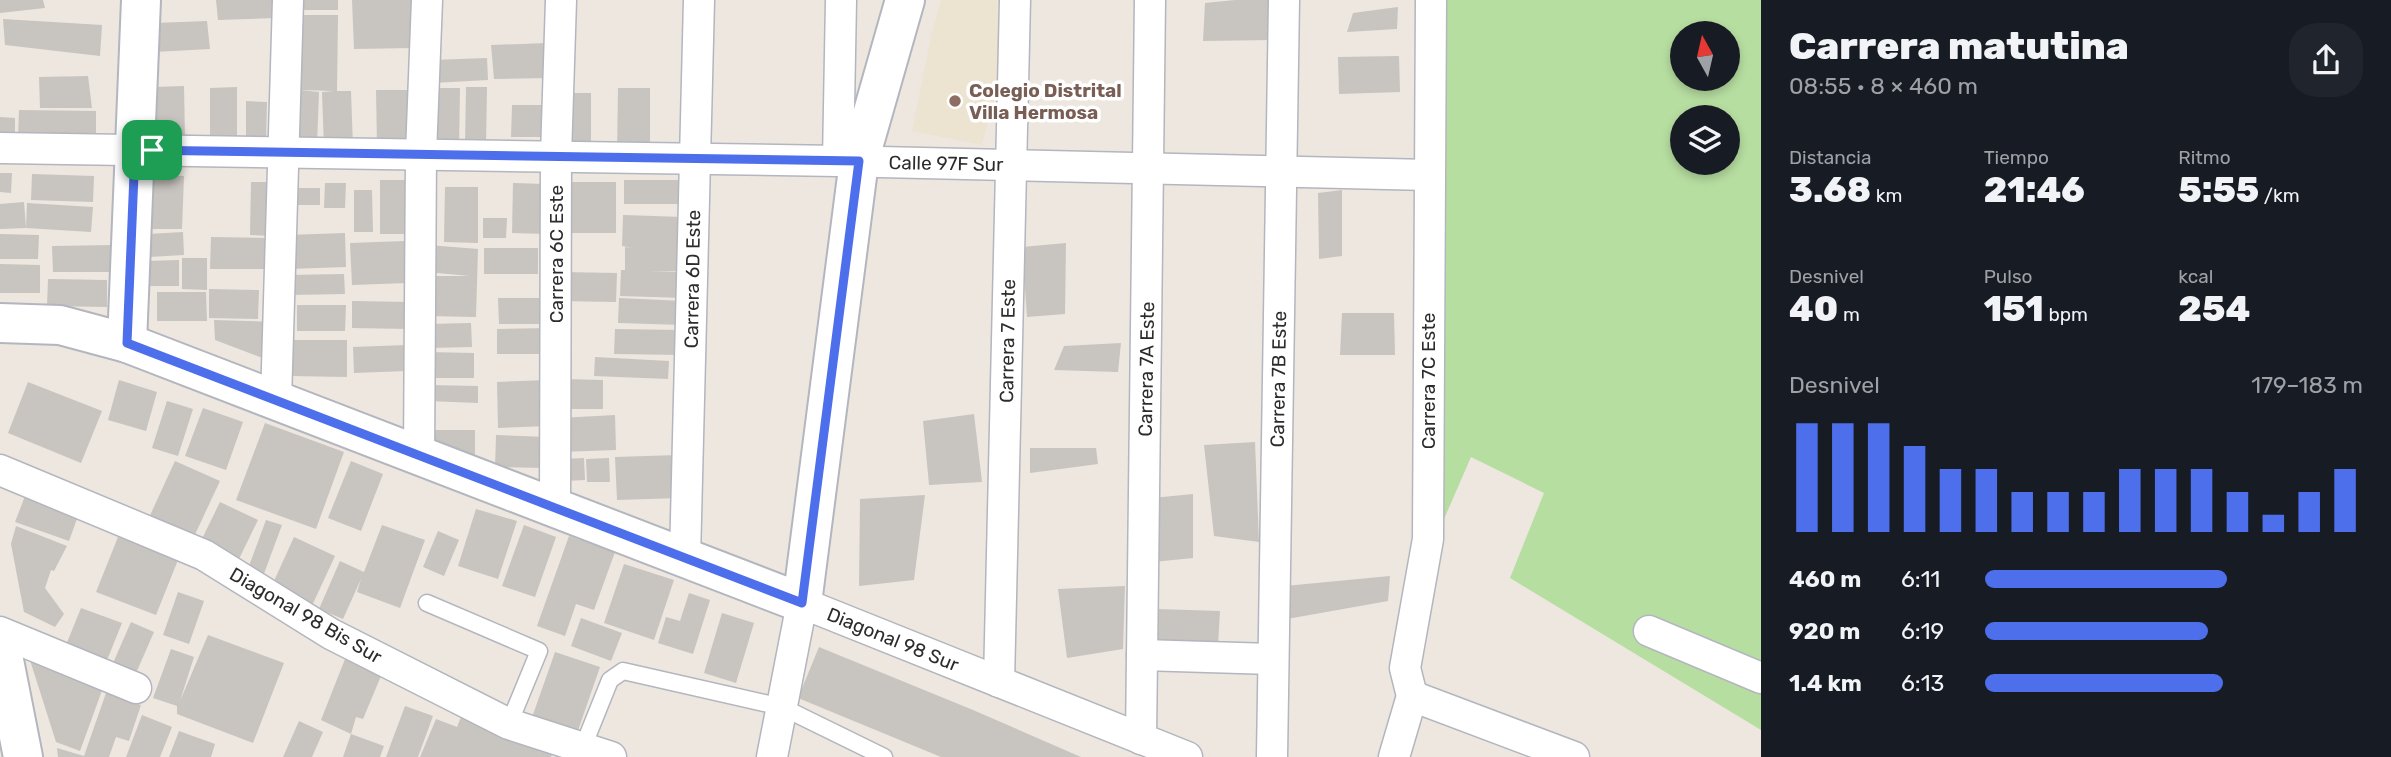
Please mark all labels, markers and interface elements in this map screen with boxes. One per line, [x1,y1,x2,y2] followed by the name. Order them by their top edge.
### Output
[1670,21,1740,91] north arrow
[1670,21,1740,175] map controls
[1789,23,2129,69] text: Carrera matutina
[2289,23,2363,97] button: share
[1789,72,1978,100] text: 08:55 · 8 × 460 m
[969,79,1122,124] place label: Colegio Distrital Villa Hermosa
[947,93,963,109] marker: Colegio Distrital Villa Hermosa
[1670,105,1740,175] button: layers
[122,120,182,180] pin
[133,131,171,169] icon: arrive
[1789,146,1871,169] text: Distancia
[1984,146,2049,169] text: Tiempo
[2178,146,2231,169] text: Ritmo
[888,151,1004,176] street label: Calle 97F Sur
[1789,169,1871,211] text: 3.68
[1984,169,2085,211] text: 21:46
[2178,169,2259,211] text: 5:55
[1871,184,1902,207] text: km
[2259,184,2300,207] text: /km
[545,185,568,323] street label: Carrera 6C Este
[680,209,705,349] street label: Carrera 6D Este
[1789,265,1864,288] text: Desnivel
[1984,265,2033,288] text: Pulso
[2178,265,2213,288] text: kcal
[995,279,1020,403] street label: Carrera 7 Este
[1789,288,1838,330] text: 40
[1984,288,2044,330] text: 151
[2178,288,2250,330] text: 254
[1134,301,1159,437] street label: Carrera 7A Este
[1838,303,1860,326] text: m
[2044,303,2088,326] text: bpm
[1266,311,1291,448] street label: Carrera 7B Este
[1417,313,1440,449] street label: Carrera 7C Este
[1789,371,1880,399] text: Desnivel
[2251,371,2363,399] text: 179–183 m
[226,563,387,669] street label: Diagonal 98 Bis Sur
[1789,565,1861,593] text: 460 m
[1901,565,1940,593] text: 6:11
[824,603,963,677] street label: Diagonal 98 Sur
[1789,617,1860,645] text: 920 m
[1901,617,1944,645] text: 6:19
[1789,669,1862,697] text: 1.4 km
[1901,669,1944,697] text: 6:13

